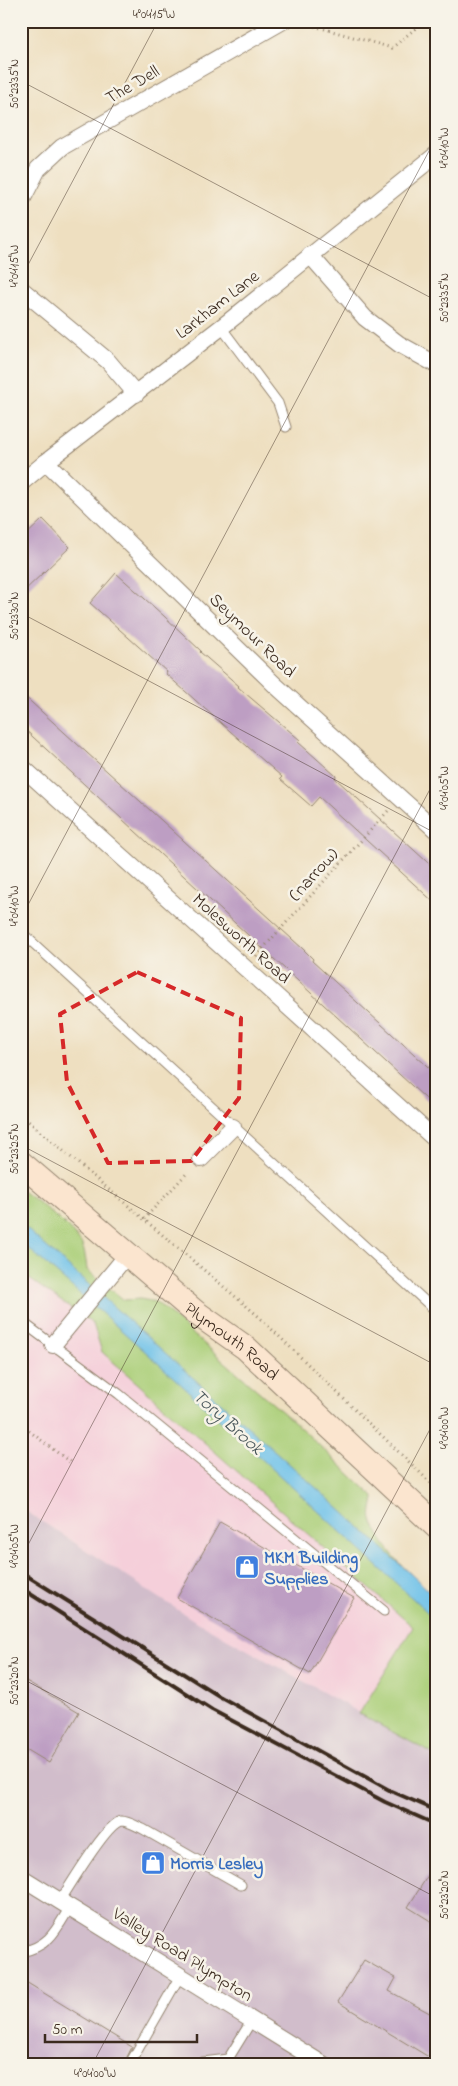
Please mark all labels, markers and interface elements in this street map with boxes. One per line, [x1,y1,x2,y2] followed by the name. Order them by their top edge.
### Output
[133,6,175,24] text: 4°04'15"W
[6,59,24,109] text: 50°23'35"N
[101,60,165,112] street label: The Dell
[436,128,454,168] text: 4°04'10"W
[6,245,24,287] text: 4°04'15"W
[171,264,266,347] street label: Larkham Lane
[436,273,454,323] text: 50°23'35"N
[202,588,301,685] street label: Seymour Road
[6,592,24,640] text: 50°23'30"N
[436,766,454,810] text: 4°04'05"W
[283,843,345,908] street label: (narrow)
[6,886,24,926] text: 4°04'10"W
[186,888,296,991] street label: Molesworth Road
[6,1123,24,1175] text: 50°23'25"N
[177,1297,284,1387] street label: Plymouth Road
[186,1384,269,1463] water label: Tory Brook
[436,1407,454,1449] text: 4°04'00"W
[6,1524,24,1568] text: 4°04'05"W
[264,1546,358,1593] place label: MKM Building Supplies
[234,1554,260,1580] shop icon: MKM Building Supplies
[6,1656,24,1706] text: 50°23'20"N
[140,1850,166,1876] shop icon: Morris Lesley
[170,1852,263,1879] place label: Morris Lesley
[436,1870,454,1920] text: 50°23'20"N
[106,1902,257,2009] street label: Valley Road Plympton
[45,2011,198,2043] scale bar
[52,2019,83,2041] text: 50 m
[74,2065,116,2083] text: 4°04'00"W

